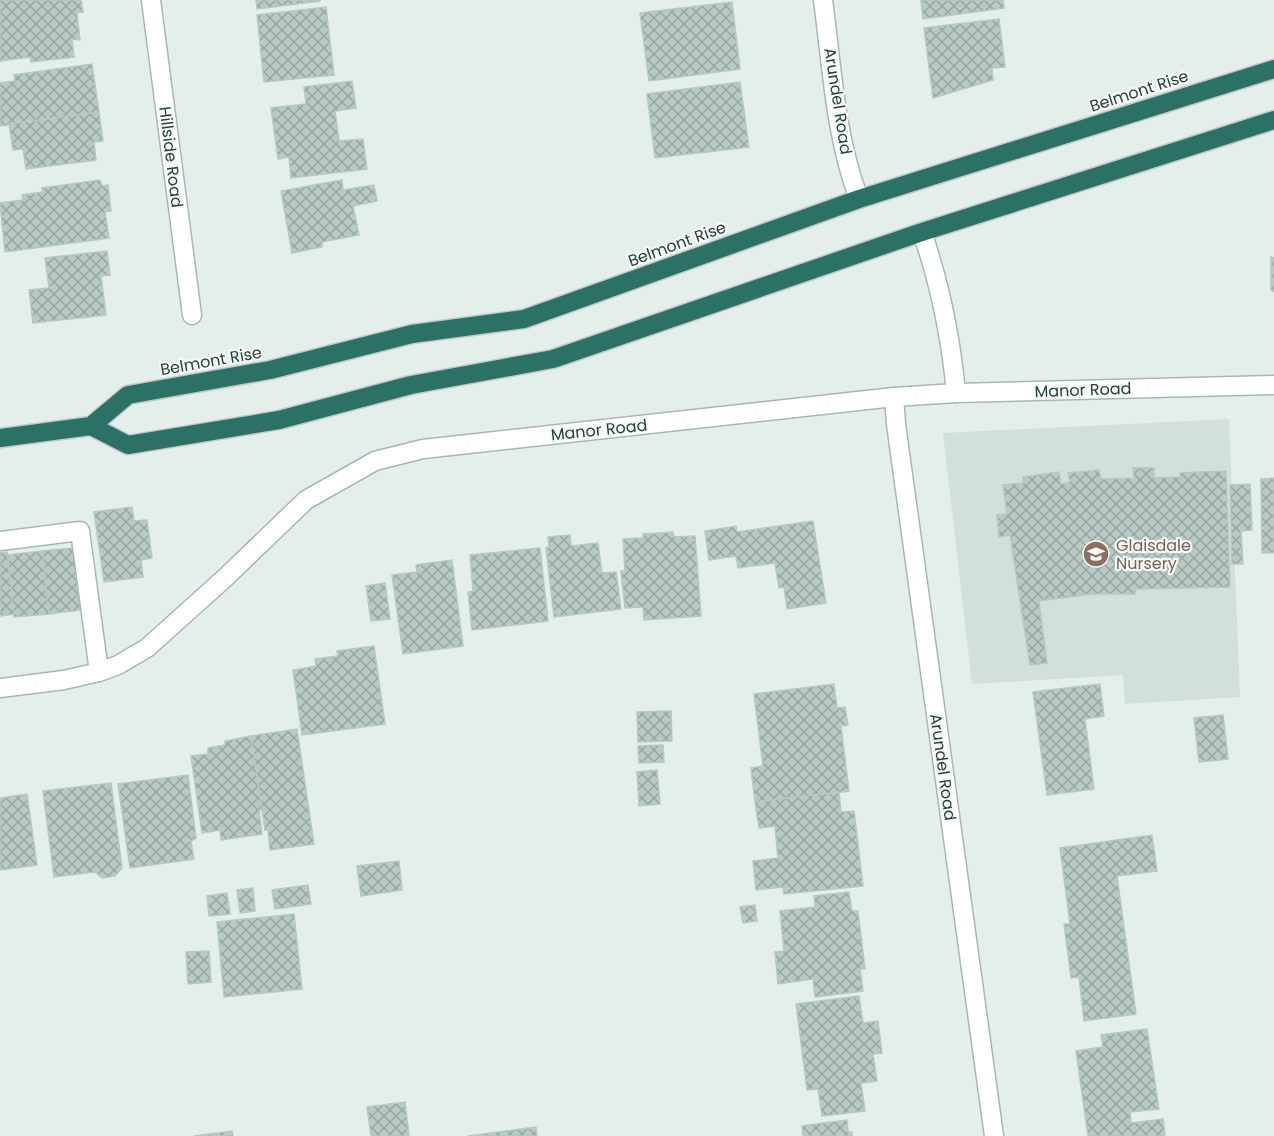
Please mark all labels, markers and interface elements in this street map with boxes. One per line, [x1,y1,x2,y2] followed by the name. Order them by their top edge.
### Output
[818,46,858,156] street label: Arundel Road
[1087,64,1191,118] street label: Belmont Rise
[153,105,189,209] street label: Hillside Road
[625,216,729,272] street label: Belmont Rise
[158,341,264,381] street label: Belmont Rise
[1034,377,1132,403] street label: Manor Road
[550,413,648,447] street label: Manor Road
[1116,534,1191,575] place label: Glaisdale Nursery
[1081,539,1111,569] school or university icon: Glaisdale Nursery
[924,712,962,822] street label: Arundel Road

